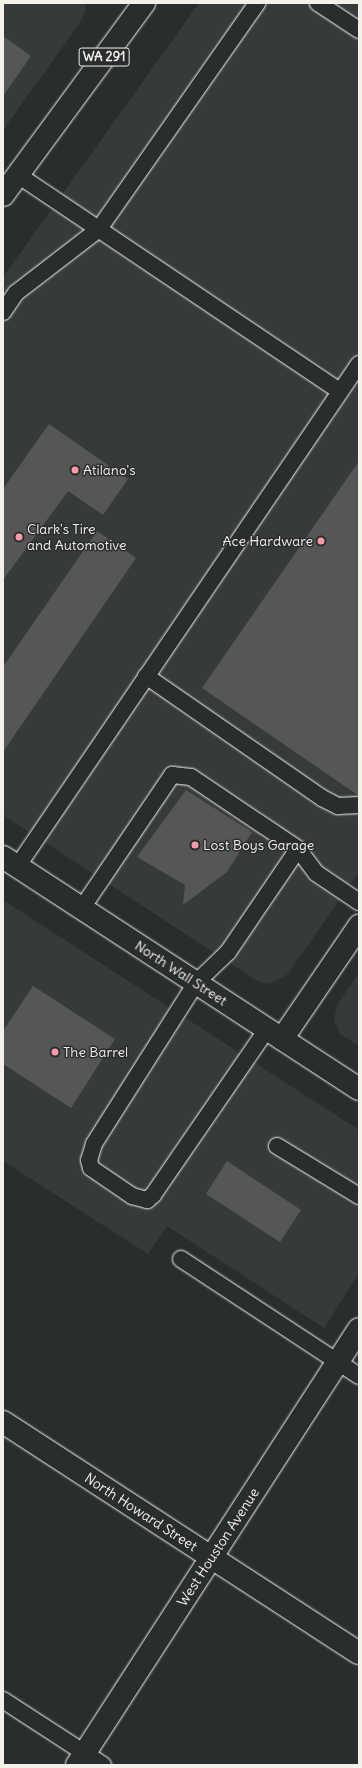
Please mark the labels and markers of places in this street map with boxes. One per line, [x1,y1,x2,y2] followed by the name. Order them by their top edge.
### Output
[83,462,136,478] place label: Atilano's
[70,465,80,475] marker: Atilano's
[27,521,127,554] place label: Clark's Tire and Automotive
[14,532,24,542] marker: Clark's Tire and Automotive
[223,533,313,549] place label: Ace Hardware
[316,536,326,546] marker: Ace Hardware
[203,837,314,853] place label: Lost Boys Garage
[190,840,200,850] marker: Lost Boys Garage
[63,1044,128,1060] place label: The Barrel
[50,1047,60,1057] marker: The Barrel

